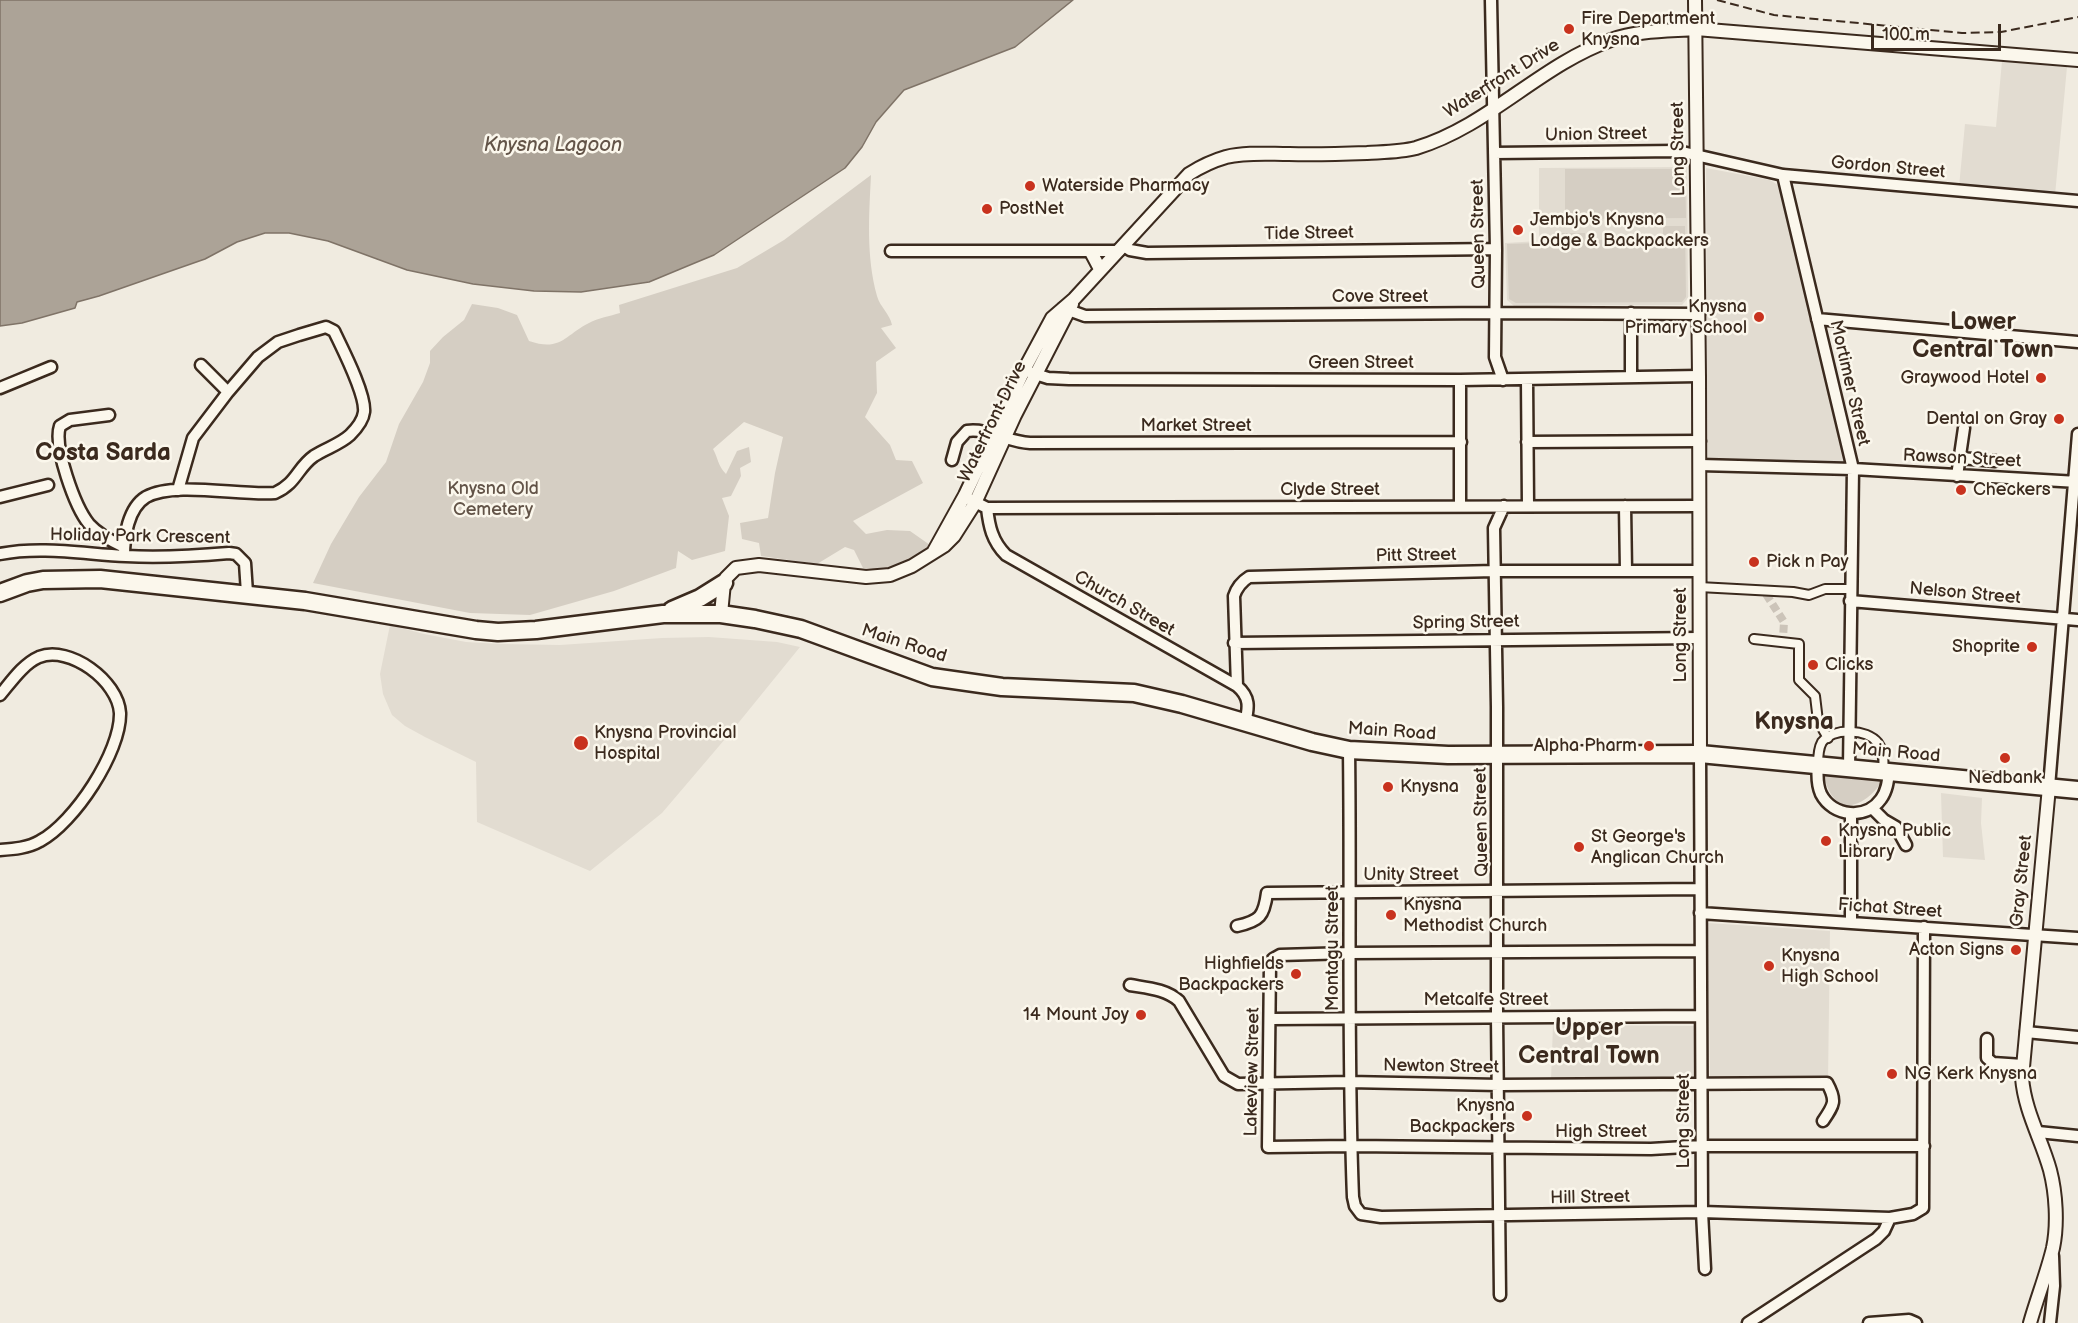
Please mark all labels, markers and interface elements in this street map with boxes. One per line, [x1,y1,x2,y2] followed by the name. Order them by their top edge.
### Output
[1581,8,1715,50] place label: Fire Department Knysna
[1874,12,2004,50] scale bar
[1562,22,1576,36] marker: Fire Department Knysna
[1882,24,1930,45] text: 100 m
[1440,35,1564,123] street label: Waterfront Drive
[1667,101,1691,197] street label: Long Street
[1545,123,1647,147] street label: Union Street
[484,134,622,158] water label: Knysna Lagoon
[1830,152,1946,184] street label: Gordon Street
[1042,175,1209,197] place label: Waterside Pharmacy
[1023,179,1037,193] marker: Waterside Pharmacy
[1467,179,1491,289] street label: Queen Street
[999,198,1064,220] place label: PostNet
[980,202,994,216] marker: PostNet
[1530,209,1709,252] place label: Jembjo's Knysna Lodge & Backpackers
[1264,222,1354,246] street label: Tide Street
[1511,223,1525,237] marker: Jembjo's Knysna Lodge & Backpackers
[1332,286,1428,308] street label: Cove Street
[1625,296,1747,338] place label: Knysna Primary School
[1912,309,2054,365] district label: Lower Central Town
[1752,310,1766,324] marker: Knysna Primary School
[1824,318,1874,448] street label: Mortimer Street
[1308,352,1414,374] street label: Green Street
[954,358,1032,486] street label: Waterfront Drive
[1901,367,2029,389] place label: Graywood Hotel
[2034,371,2048,385] marker: Graywood Hotel
[1926,408,2047,430] place label: Dental on Gray
[2052,412,2066,426] marker: Dental on Gray
[1140,415,1252,437] street label: Market Street
[35,440,171,468] district label: Costa Sarda
[1902,445,2022,473] street label: Rawson Street
[447,478,539,520] park label: Knysna Old Cemetery
[1280,479,1380,501] street label: Clyde Street
[1973,479,2051,501] place label: Checkers
[1954,483,1968,497] marker: Checkers
[50,525,230,549] street label: Holiday Park Crescent
[1375,544,1457,568] street label: Pitt Street
[1766,551,1849,573] place label: Pick n Pay
[1747,555,1761,569] marker: Pick n Pay
[1070,566,1178,642] street label: Church Street
[1908,578,2022,610] street label: Nelson Street
[1670,588,1692,682] street label: Long Street
[1412,611,1520,635] street label: Spring Street
[859,620,949,668] street label: Main Road
[1952,636,2020,658] place label: Shoprite
[2025,640,2039,654] marker: Shoprite
[1825,654,1873,676] place label: Clicks
[1806,658,1820,672] marker: Clicks
[1754,709,1834,737] district label: Knysna
[1347,718,1437,746] street label: Main Road
[594,722,736,764] place label: Knysna Provincial Hospital
[572,734,590,752] marker: Knysna Provincial Hospital
[1534,735,1637,757] place label: Alpha Pharm
[1851,738,1941,768] street label: Main Road
[1642,739,1656,753] marker: Alpha Pharm
[1998,751,2012,765] marker: Nedbank
[1470,767,1494,877] street label: Queen Street
[1968,767,2042,789] place label: Nedbank
[1400,776,1459,798] place label: Knysna
[1381,780,1395,794] marker: Knysna
[1838,820,1951,862] place label: Knysna Public Library
[1591,826,1724,868] place label: St George's Anglican Church
[1819,834,1833,848] marker: Knysna Public Library
[2006,834,2038,928] street label: Gray Street
[1572,840,1586,854] marker: St George's Anglican Church
[1363,864,1459,886] street label: Unity Street
[1322,885,1344,1011] street label: Montagu Street
[1403,894,1547,936] place label: Knysna Methodist Church
[1837,895,1943,923] street label: Fichat Street
[1384,908,1398,922] marker: Knysna Methodist Church
[1909,939,2004,961] place label: Acton Signs
[2009,943,2023,957] marker: Acton Signs
[1781,945,1878,988] place label: Knysna High School
[1178,953,1284,996] place label: Highfields Backpackers
[1762,959,1776,973] marker: Knysna High School
[1289,967,1303,981] marker: Highfields Backpackers
[1424,989,1548,1011] street label: Metcalfe Street
[1023,1004,1129,1026] place label: 14 Mount Joy
[1241,1007,1265,1137] street label: Lakeview Street
[1134,1008,1148,1022] marker: 14 Mount Joy
[1518,1015,1660,1071] district label: Upper Central Town
[1383,1055,1499,1079] street label: Newton Street
[1904,1063,2037,1085] place label: NG Kerk Knysna
[1885,1067,1899,1081] marker: NG Kerk Knysna
[1673,1074,1695,1168] street label: Long Street
[1409,1095,1515,1138] place label: Knysna Backpackers
[1520,1109,1534,1123] marker: Knysna Backpackers
[1555,1121,1647,1143] street label: High Street
[1550,1187,1630,1209] street label: Hill Street

